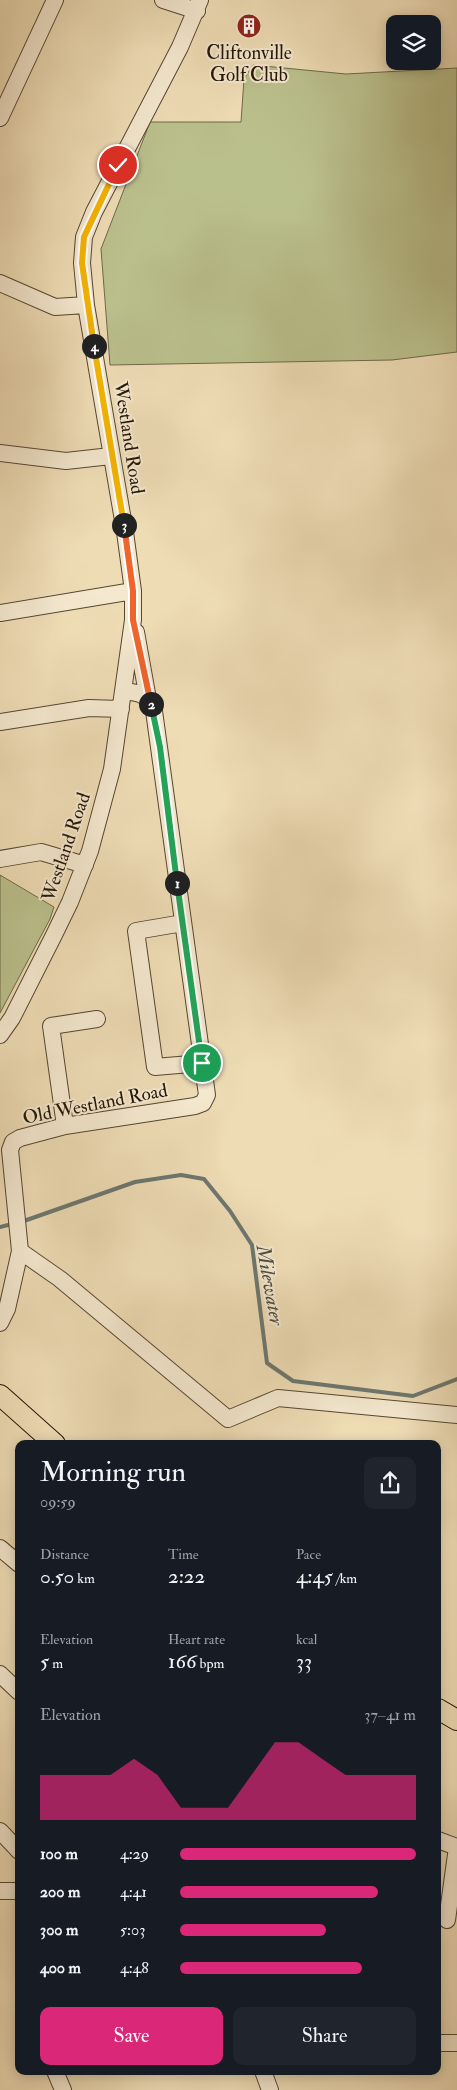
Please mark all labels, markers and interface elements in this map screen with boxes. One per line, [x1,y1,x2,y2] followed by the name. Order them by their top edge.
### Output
[236,13,262,39] building icon: Cliftonville Golf Club
[386,15,441,70] map controls
[386,15,441,70] button: layers
[206,41,292,87] place label: Cliftonville Golf Club
[97,144,139,186] pin
[104,151,132,179] icon: check
[82,334,106,358] pin: 4
[91,338,98,355] text: 4
[108,379,150,497] street label: Westland Road
[112,512,136,538] pin: 3
[122,517,127,534] text: 3
[138,692,164,716] pin: 2
[148,696,155,713] text: 2
[36,789,96,906] street label: Westland Road
[164,870,190,896] pin: 1
[175,875,180,892] text: 1
[181,1042,223,1084] pin
[188,1049,216,1077] icon: arrive
[20,1078,170,1130] street label: Old Westland Road
[250,1242,290,1329] water label: Milewater
[40,1455,186,1490] text: Morning run
[364,1457,416,1509] button: share
[40,1492,76,1512] text: 09:59
[40,1546,89,1563] text: Distance
[168,1546,199,1563] text: Time
[296,1546,321,1563] text: Pace
[40,1563,74,1590] text: 0.50
[168,1563,205,1590] text: 2:22
[296,1563,333,1590] text: 4:45
[74,1570,95,1587] text: km
[333,1570,357,1587] text: /km
[40,1631,93,1648] text: Elevation
[168,1631,225,1648] text: Heart rate
[296,1631,317,1648] text: kcal
[40,1648,49,1675] text: 5
[168,1648,197,1675] text: 166
[296,1648,312,1675] text: 33
[49,1655,63,1672] text: m
[197,1655,224,1672] text: bpm
[40,1705,101,1725] text: Elevation
[364,1705,416,1725] text: 37–41 m
[40,1844,78,1864] text: 100 m
[120,1844,149,1864] text: 4:29
[40,1882,80,1902] text: 200 m
[120,1882,147,1902] text: 4:41
[40,1920,78,1940] text: 300 m
[120,1920,145,1940] text: 5:03
[40,1958,81,1978] text: 400 m
[120,1958,149,1978] text: 4:48
[40,2007,223,2065] button: Save
[233,2007,416,2065] button: Share

